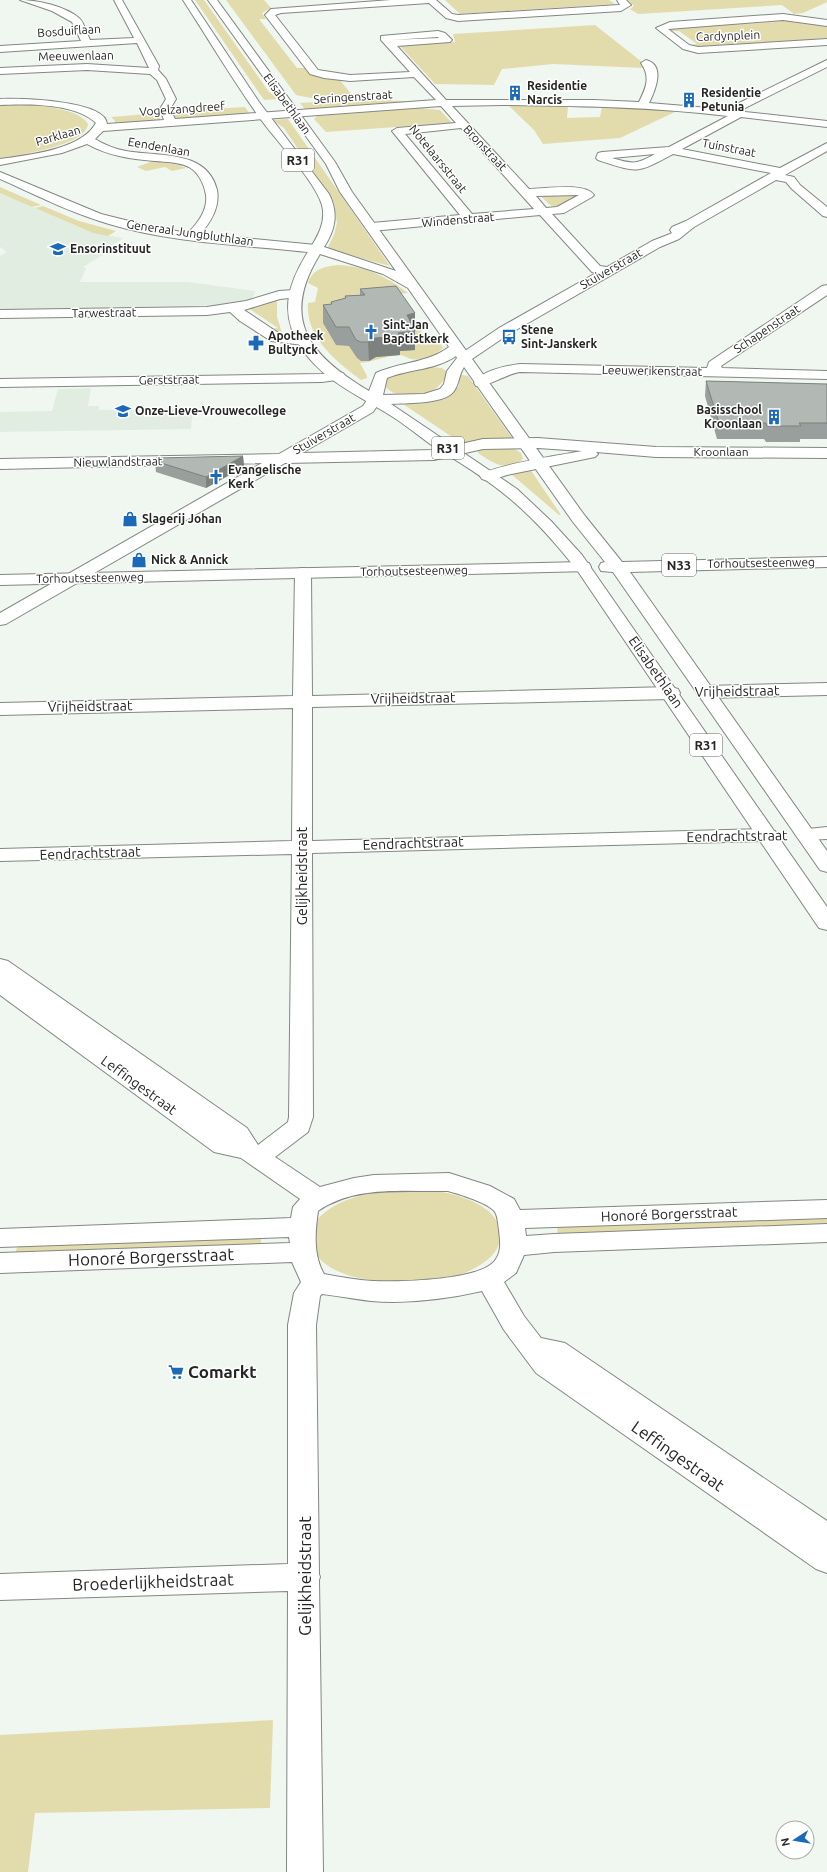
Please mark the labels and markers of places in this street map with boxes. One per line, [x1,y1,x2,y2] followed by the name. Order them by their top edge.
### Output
[527,79,587,106] place label: Residentie Narcis
[506,84,524,102] building icon: Residentie Narcis
[701,86,761,113] place label: Residentie Petunia
[680,91,698,109] building icon: Residentie Petunia
[49,240,67,258] school or university icon: Ensorinstituut
[70,242,151,255] place label: Ensorinstituut
[383,318,449,345] place label: Sint-Jan Baptistkerk
[362,323,380,341] church icon: Sint-Jan Baptistkerk
[521,323,598,350] place label: Stene Sint-Janskerk
[500,328,518,346] bus stop icon: Stene Sint-Janskerk
[268,329,324,356] place label: Apotheek Bultynck
[247,334,265,352] pharmacy icon: Apotheek Bultynck
[114,402,132,420] school or university icon: Onze-Lieve-Vrouwecollege
[696,403,762,430] place label: Basisschool Kroonlaan
[135,404,286,417] place label: Onze-Lieve-Vrouwecollege
[765,408,783,426] building icon: Basisschool Kroonlaan
[228,463,301,490] place label: Evangelische Kerk
[207,468,225,486] church icon: Evangelische Kerk
[121,510,139,528] shop icon: Slagerij Johan
[142,512,222,525] place label: Slagerij Johan
[130,551,148,569] shop icon: Nick & Annick
[151,553,229,566] place label: Nick & Annick
[188,1362,257,1381] place label: Comarkt
[167,1363,185,1381] supermarket icon: Comarkt

